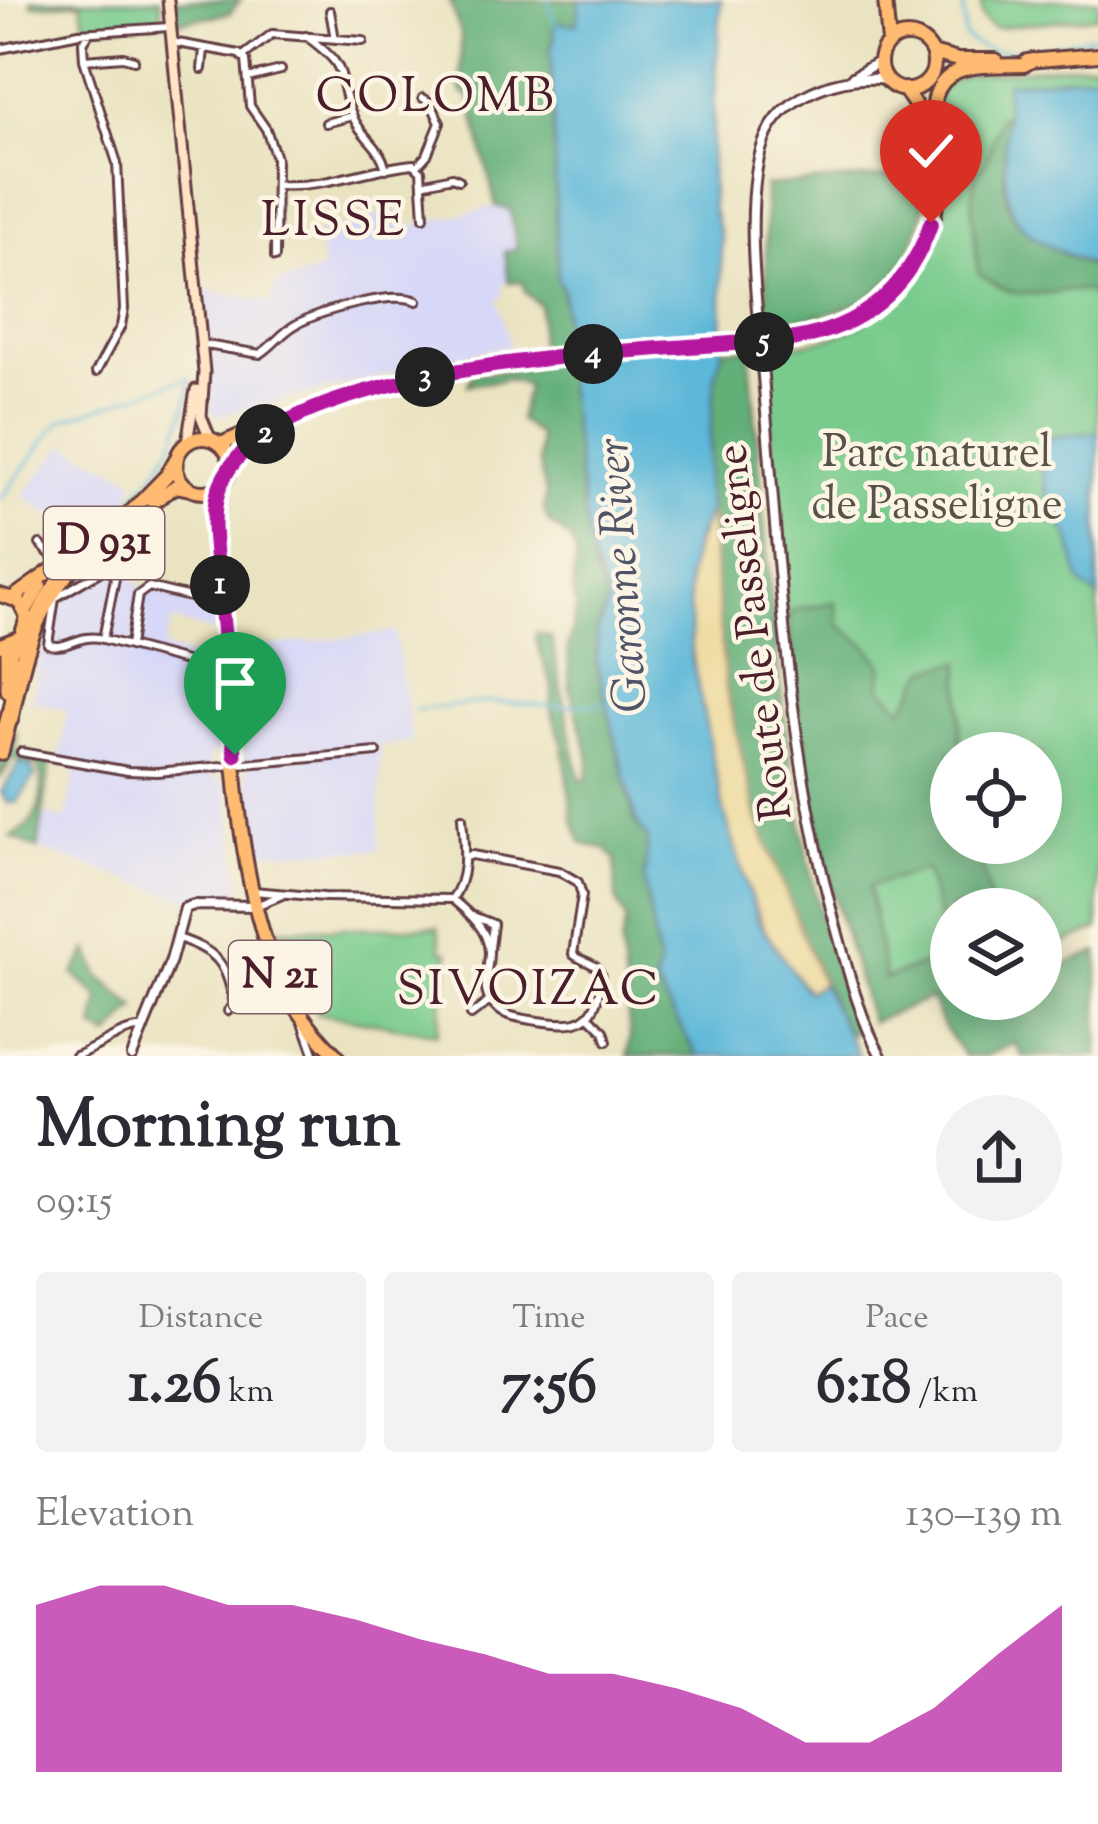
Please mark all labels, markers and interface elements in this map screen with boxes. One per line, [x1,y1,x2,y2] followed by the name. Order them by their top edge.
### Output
[315,65,557,134] district label: COLOMB
[880,100,982,223] pin
[898,118,964,184] icon: check
[261,189,407,258] district label: LISSE
[734,312,794,372] pin: 5
[758,318,770,366] text: 5
[563,324,623,384] pin: 4
[585,330,601,378] text: 4
[395,347,455,407] pin: 3
[418,353,432,401] text: 3
[235,404,295,464] pin: 2
[257,410,273,458] text: 2
[811,423,1063,540] park label: Parc naturel de Passeligne
[581,435,669,715] water label: Garonne River
[702,440,812,824] street label: Route de Passeligne
[44,507,164,579] road number: D 931
[190,555,250,615] pin: 1
[214,561,226,609] text: 1
[184,632,286,755] pin
[202,650,268,716] icon: arrive
[930,732,1062,1020] map controls
[930,732,1062,864] button: locate
[930,888,1062,1020] button: layers
[229,941,331,1013] road number: N 21
[397,958,661,1027] district label: SIVOIZAC
[36,1082,401,1177] text: Morning run
[936,1095,1062,1221] button: share
[36,1175,112,1231] text: 09:15
[139,1295,263,1343] text: Distance
[512,1295,586,1343] text: Time
[865,1295,929,1343] text: Pace
[128,1343,222,1430] text: 1.26
[501,1343,597,1430] text: 7:56
[816,1343,911,1430] text: 6:18
[222,1369,274,1417] text: km
[911,1369,978,1417] text: /km
[36,1488,194,1544] text: Elevation
[905,1488,1062,1544] text: 130–139 m

